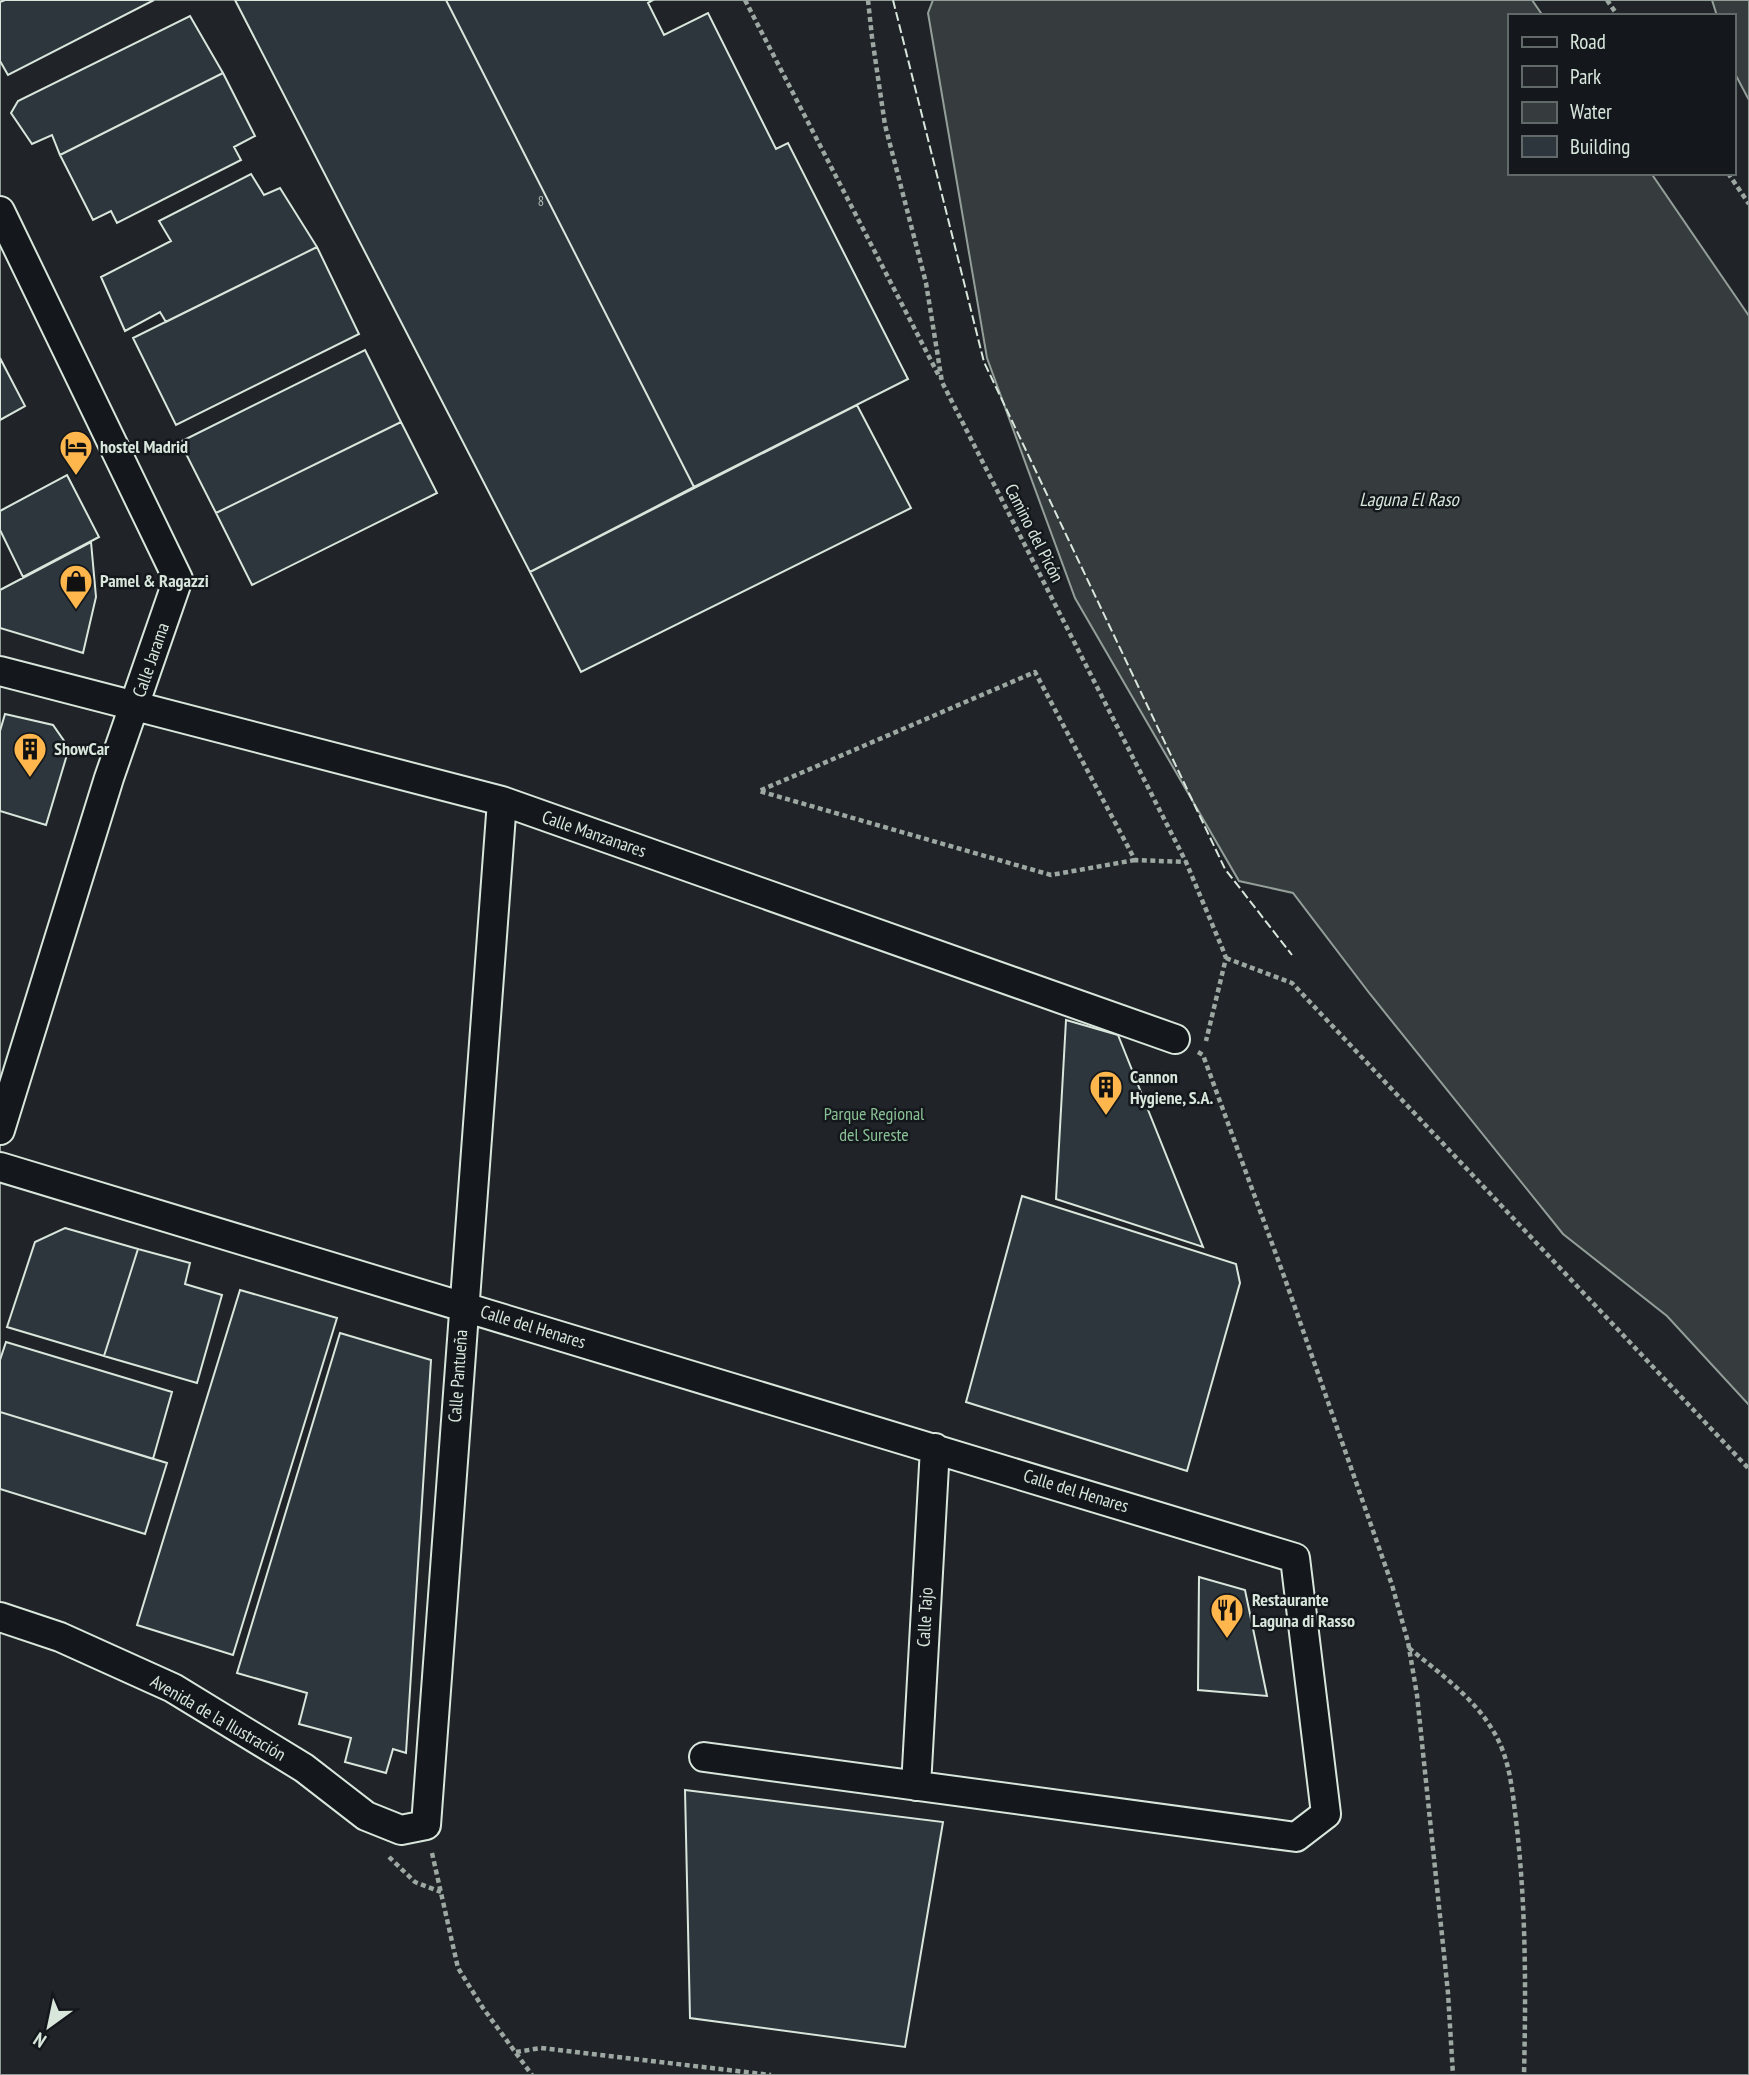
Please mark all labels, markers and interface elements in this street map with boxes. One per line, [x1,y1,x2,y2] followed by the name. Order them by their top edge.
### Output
[1508,14,1735,175] legend
[1570,28,1606,55] text: Road
[1570,63,1601,90] text: Park
[1570,98,1612,125] text: Water
[1570,133,1630,160] text: Building
[538,192,544,210] house number: 8
[57,428,95,477] hotel icon: hostel Madrid
[100,435,188,458] place label: hostel Madrid
[1000,480,1069,586] street label: Camino del Picón
[1359,487,1461,511] water label: Laguna El Raso
[57,562,95,611] shop icon: Pamel & Ragazzi
[100,569,209,592] place label: Pamel & Ragazzi
[127,619,174,700] street label: Calle Jarama
[11,730,49,779] building icon: ShowCar
[54,737,110,760] place label: ShowCar
[539,805,649,862] street label: Calle Manzanares
[1130,1065,1214,1109] place label: Cannon Hygiene, S.A.
[1087,1068,1125,1117] building icon: Cannon Hygiene, S.A.
[824,1102,925,1146] park label: Parque Regional del Sureste
[478,1300,589,1353] street label: Calle del Henares
[443,1329,472,1423] street label: Calle Pantueña
[1021,1464,1132,1517] street label: Calle del Henares
[911,1586,938,1647] street label: Calle Tajo
[1252,1588,1355,1632] place label: Restaurante Laguna di Rasso
[1208,1591,1246,1640] restaurant icon: Restaurante Laguna di Rasso
[146,1669,290,1766] street label: Avenida de la Ilustración
[14,1991,84,2061] north arrow
[29,2027,51,2053] text: N

